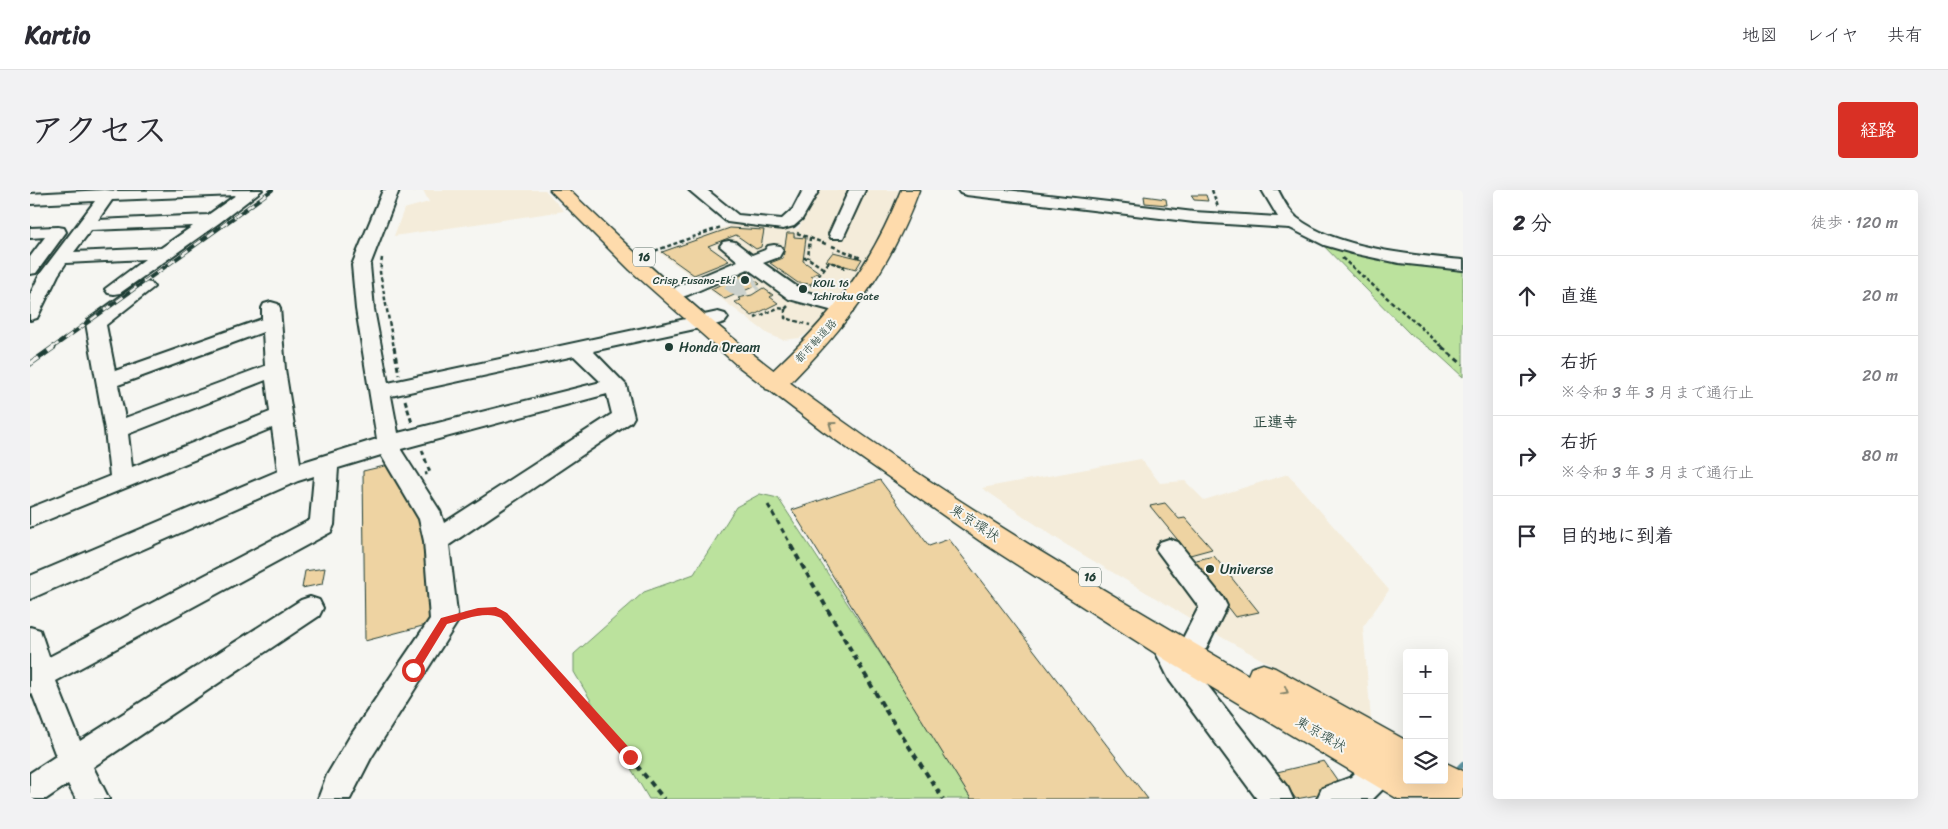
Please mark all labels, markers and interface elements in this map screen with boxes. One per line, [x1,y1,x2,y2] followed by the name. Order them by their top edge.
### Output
[25,14,90,56] text: Kartio
[1742,19,1778,51] text: 地図
[1806,19,1859,51] text: レイヤ
[1887,19,1923,51] text: 共有
[30,99,168,161] text: アクセス
[1838,102,1918,158] button: 経路
[1513,204,1552,242] text: 2 分
[1811,208,1898,237] text: 徒歩 · 120 m
[633,248,655,266] road number: 16
[653,271,736,290] place label: Crisp Fusano-Eki
[739,274,751,286] marker: Crisp Fusano-Eki
[812,274,880,306] place label: KOIL 16 Ichiroku Gate
[1560,279,1598,312] text: 直進
[1862,281,1898,310] text: 20 m
[1513,282,1541,310] icon: ahead
[797,283,809,295] marker: KOIL 16 Ichiroku Gate
[790,314,842,368] street label: 都市軸道路
[679,335,761,360] place label: Honda Dream
[663,341,675,353] marker: Honda Dream
[1560,345,1598,378] text: 右折
[1862,361,1898,390] text: 20 m
[1513,362,1541,390] icon: right
[1560,378,1754,407] text: ※令和 3 年 3 月まで通行止
[1252,409,1298,435] district label: 正連寺
[829,422,838,431] one-way arrow
[1560,425,1598,458] text: 右折
[1862,441,1898,470] text: 80 m
[1513,442,1541,470] icon: right
[1560,458,1754,487] text: ※令和 3 年 3 月まで通行止
[945,497,1005,549] street label: 東京環状
[1560,519,1674,552] text: 目的地に到着
[1513,522,1541,550] icon: arrive
[1220,557,1274,582] place label: Universe
[1204,563,1216,575] marker: Universe
[1079,568,1101,587] road number: 16
[1403,649,1448,784] map controls
[1403,649,1448,694] button: +
[402,659,425,682] route start
[1279,685,1288,695] one-way arrow
[1403,694,1448,739] button: −
[1291,709,1351,759] street label: 東京環状
[1403,739,1448,784] button: layers
[619,746,642,769] route end

